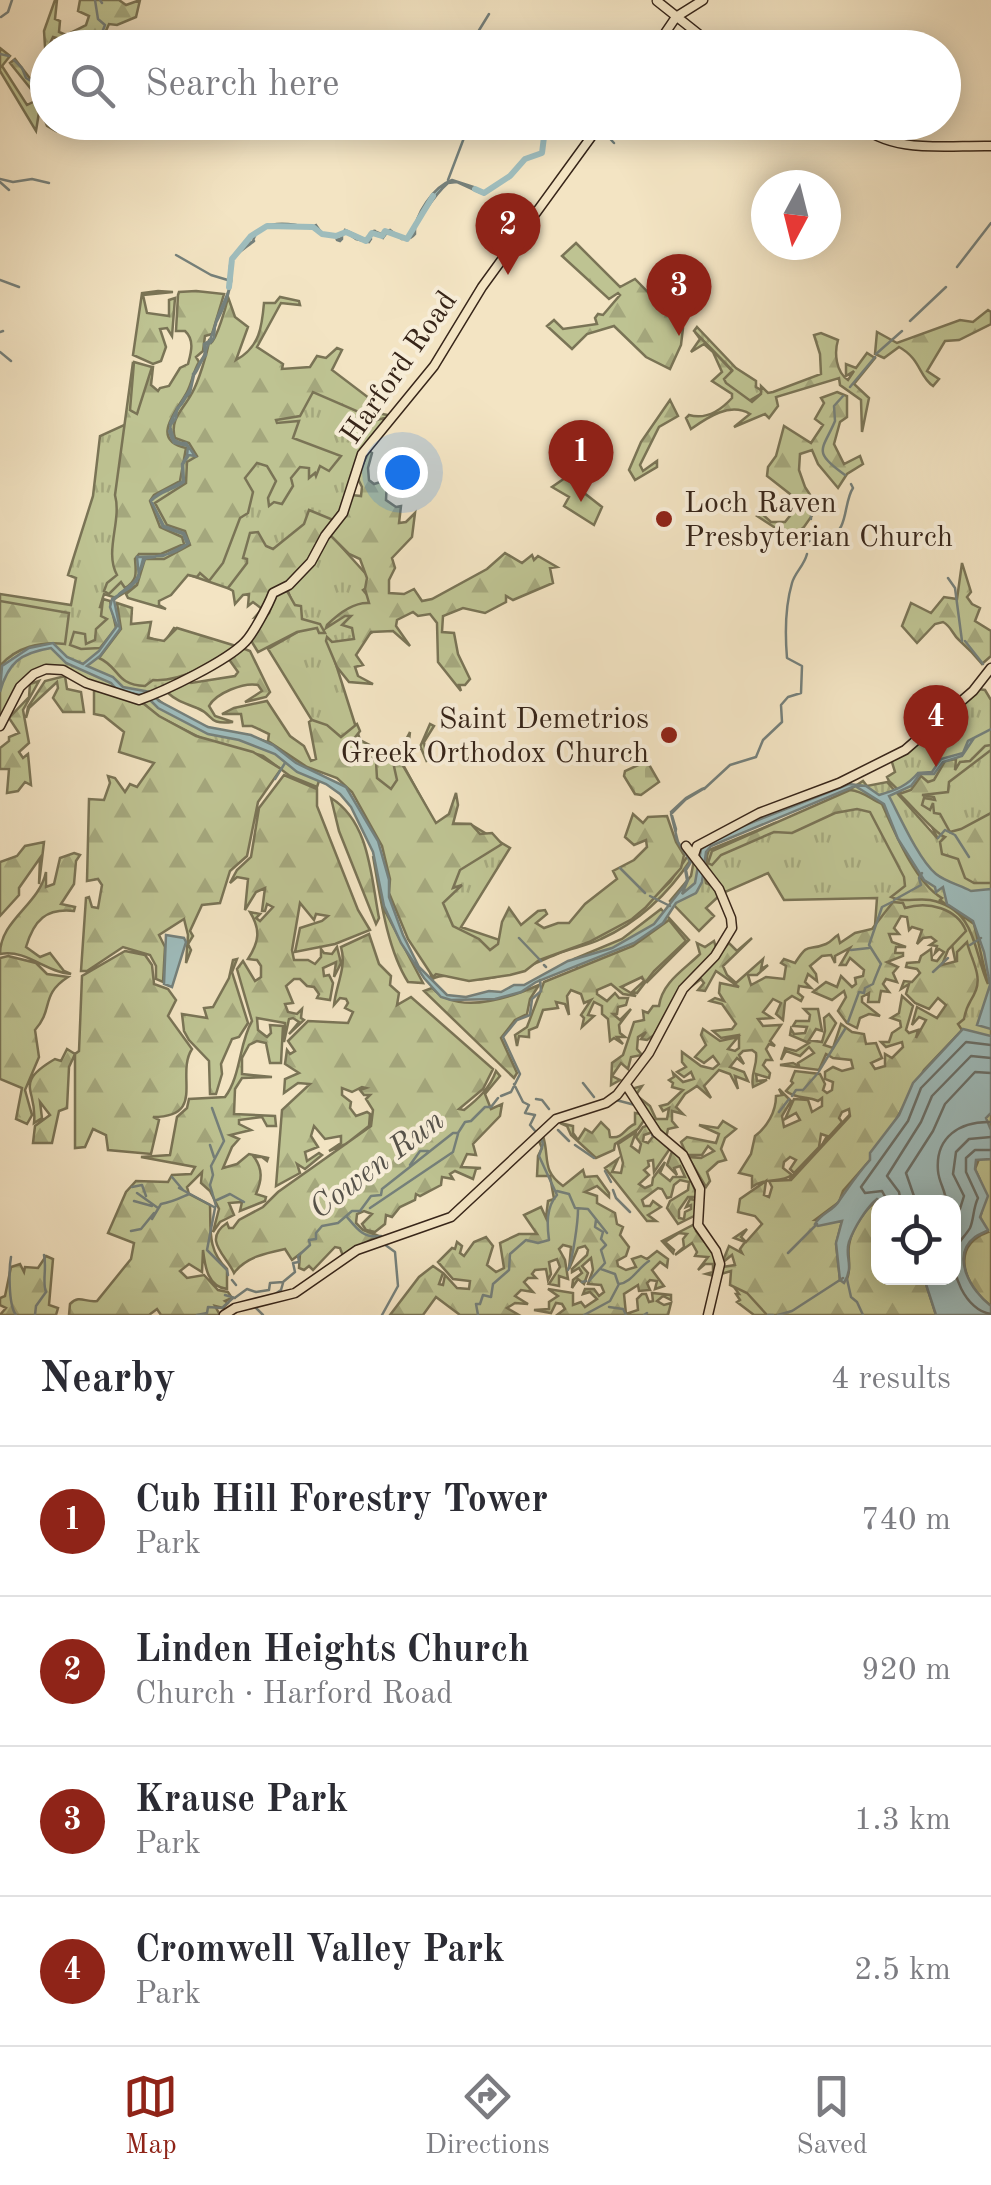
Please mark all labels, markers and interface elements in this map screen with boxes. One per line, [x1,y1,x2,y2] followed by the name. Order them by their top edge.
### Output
[30,30,961,140] search box
[65,58,120,113] icon: search
[145,66,340,104] text: Search here
[751,170,841,260] north arrow
[476,192,540,275] pin: 2
[646,254,712,336] pin: 3
[336,286,463,450] street label: Harford Road
[548,420,614,502] pin: 1
[377,447,428,498] your location
[684,489,953,553] place label: Loch Raven Presbyterian Church
[653,508,675,530] marker: Loch Raven Presbyterian Church
[904,684,968,767] pin: 4
[341,705,649,769] place label: Saint Demetrios Greek Orthodox Church
[658,724,680,746] marker: Saint Demetrios Greek Orthodox Church
[305,1105,451,1226] water label: Cowen Run
[871,1195,961,1285] map controls
[871,1195,961,1285] button: locate
[40,1359,176,1401] text: Nearby
[831,1364,951,1396] text: 4 results
[135,1482,548,1520] text: Cub Hill Forestry Tower
[63,1505,82,1537] text: 1
[861,1505,951,1537] text: 740 m
[135,1529,201,1561] text: Park
[135,1632,529,1670] text: Linden Heights Church
[63,1655,82,1687] text: 2
[861,1655,951,1687] text: 920 m
[135,1679,453,1711] text: Church · Harford Road
[135,1782,348,1820] text: Krause Park
[63,1805,82,1837] text: 3
[854,1805,951,1837] text: 1.3 km
[135,1829,201,1861] text: Park
[135,1932,504,1970] text: Cromwell Valley Park
[63,1955,82,1987] text: 4
[854,1955,951,1987] text: 2.5 km
[135,1979,201,2011] text: Park
[123,2069,178,2164] tab: Map
[425,2069,550,2164] tab: Directions
[796,2069,868,2164] tab: Saved

